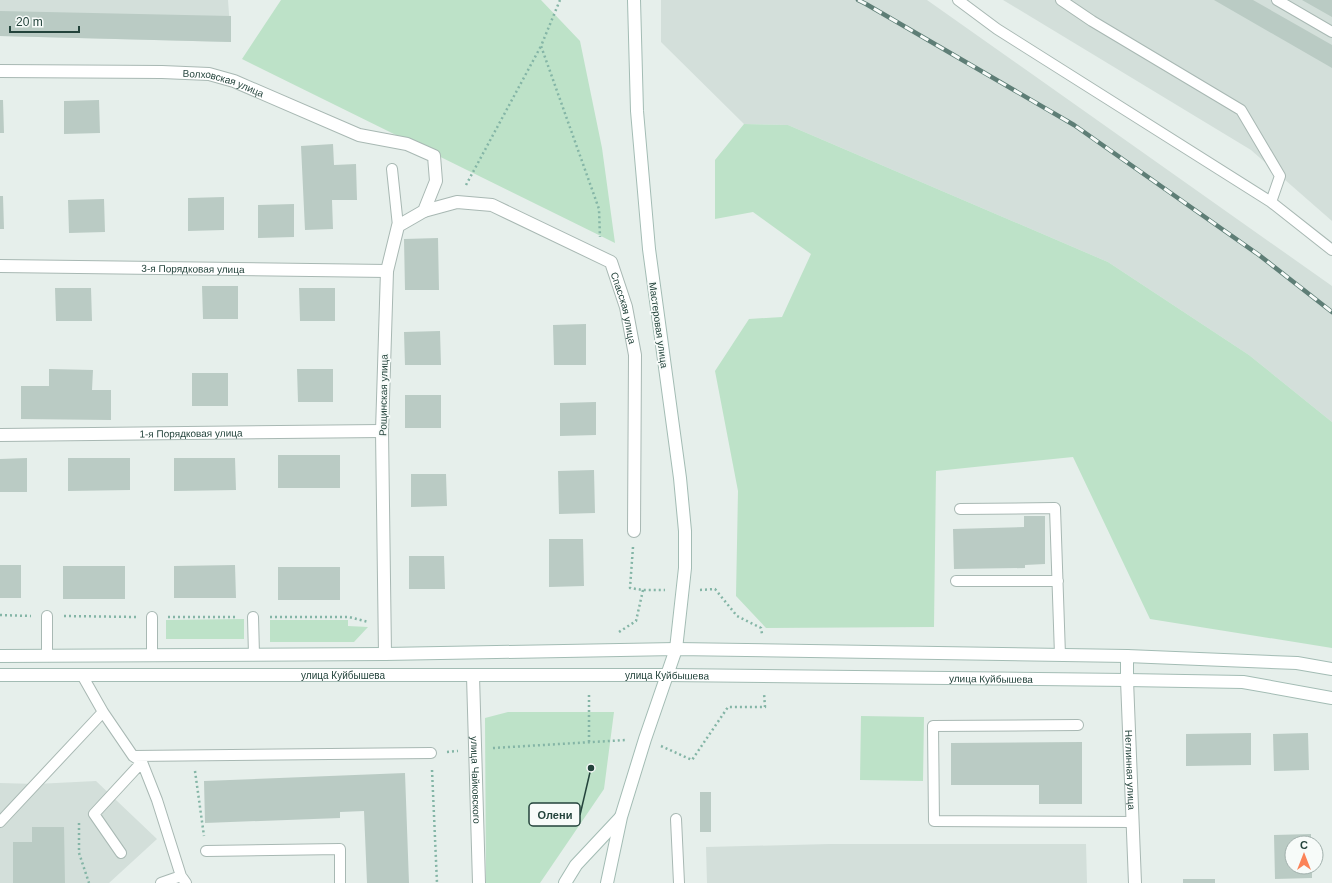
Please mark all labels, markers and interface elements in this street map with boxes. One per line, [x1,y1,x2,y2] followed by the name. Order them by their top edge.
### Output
[10,8,79,34] scale bar
[16,15,43,29] text: 20 m
[183,68,266,99] street label: Волховская улица
[141,263,245,275] street label: 3-я Порядковая улица
[609,271,638,345] street label: Спасская улица
[647,281,670,369] street label: Мастеровая улица
[377,353,390,436] street label: Рощинская улица
[139,427,243,440] street label: 1-я Порядковая улица
[301,670,385,681] street label: улица Куйбышева
[625,670,709,681] street label: улица Куйбышева
[949,673,1033,685] street label: улица Куйбышева
[1123,730,1137,811] street label: Неглинная улица
[469,736,482,824] street label: улица Чайковского
[529,803,580,826] callout: Олени
[538,809,572,821] text: Олени
[1284,835,1324,875] north arrow
[1300,839,1308,851] text: С

